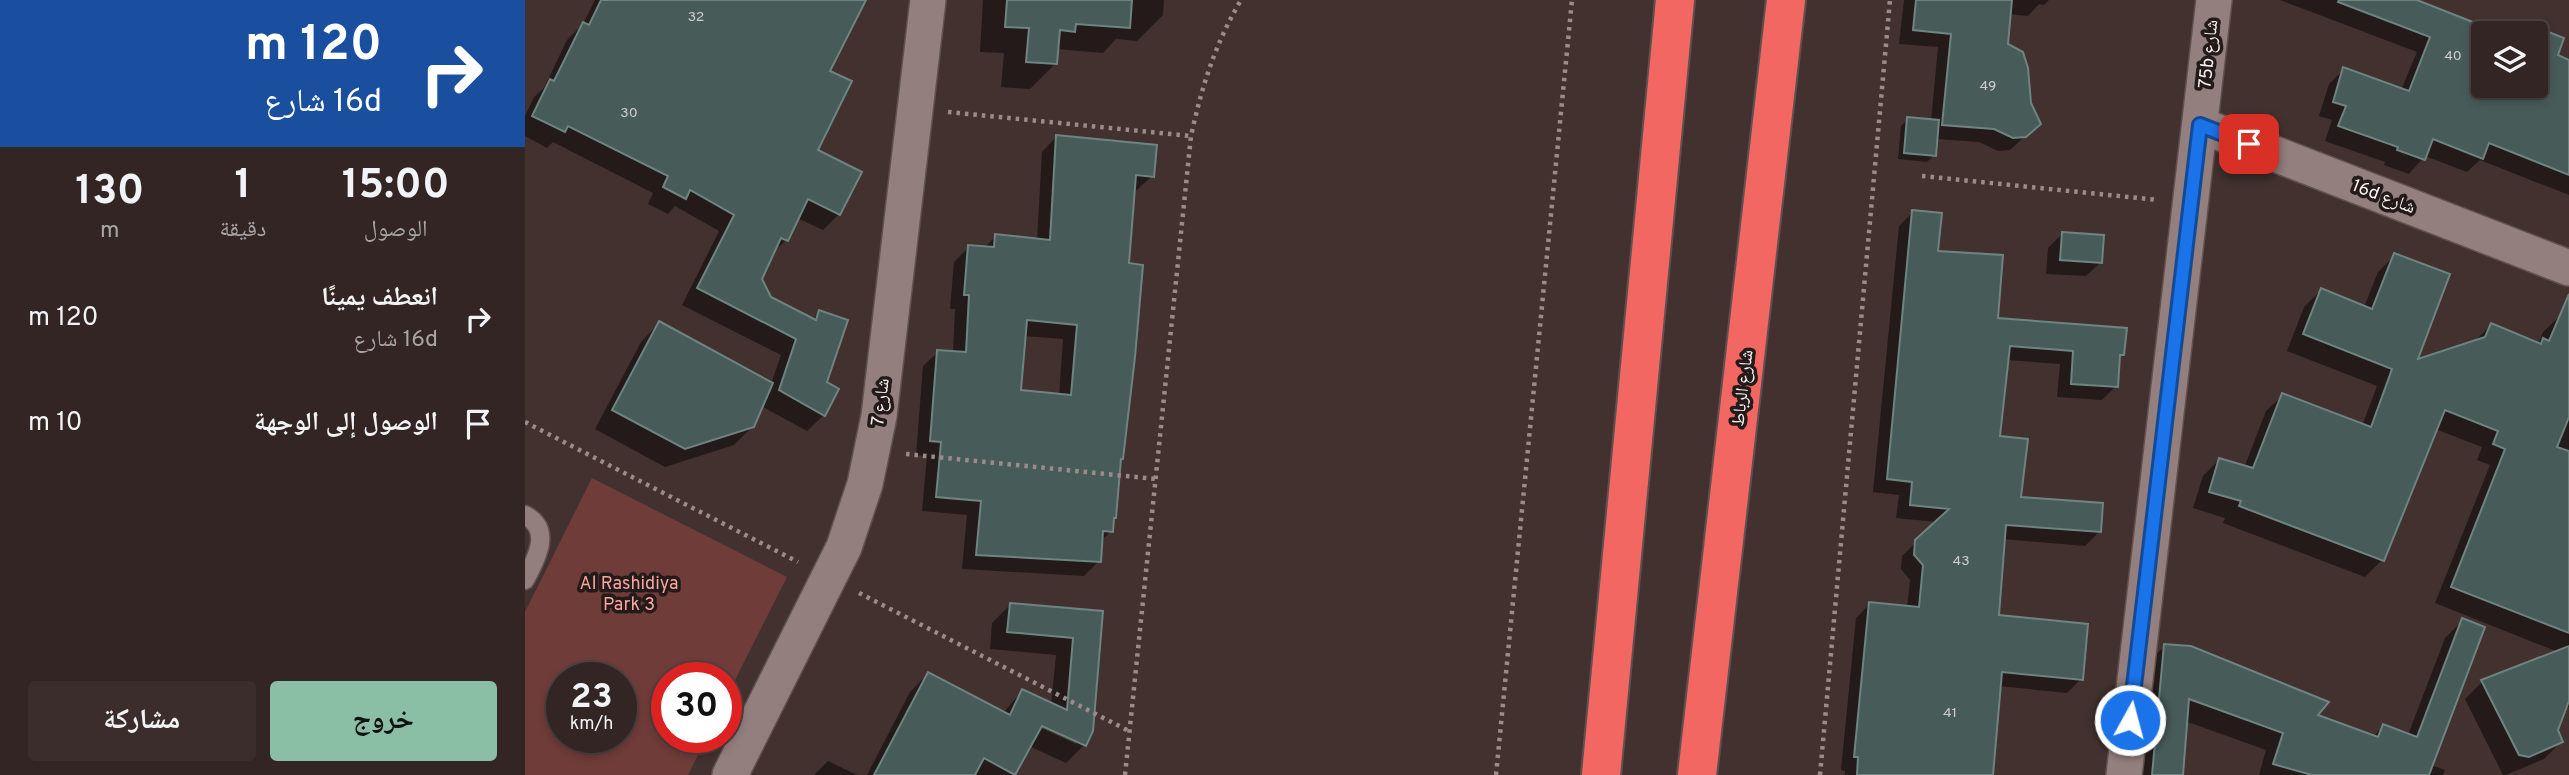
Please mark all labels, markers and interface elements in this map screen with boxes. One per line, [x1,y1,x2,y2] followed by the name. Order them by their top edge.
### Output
[688,9,704,26] house number: 32
[245,16,382,78] text: 120 m
[2194,19,2225,90] street label: 75b شارع
[2471,21,2548,98] map controls
[2471,21,2548,98] button: layers
[406,28,497,119] icon: right
[2444,48,2462,65] house number: 40
[1980,78,1996,95] house number: 49
[265,83,382,123] text: 16d شارع
[620,105,638,122] house number: 30
[2219,114,2279,174] pin
[2230,125,2268,163] icon: arrive
[235,160,251,213] text: 1
[342,160,450,213] text: 15:00
[75,166,144,219] text: 130
[2349,175,2418,220] street label: 16d شارع
[220,216,266,245] text: دقيقة
[364,216,428,245] text: الوصول
[100,217,120,246] text: m
[321,282,438,315] text: انعطف يمينًا
[459,300,497,338] icon: right
[28,302,98,335] text: 120 m
[354,326,438,355] text: 16d شارع
[1727,348,1760,428] street label: شارع الرباط
[867,377,896,427] street label: شارع 7
[459,405,497,443] icon: arrive
[28,407,83,440] text: 10 m
[254,407,438,440] text: الوصول إلى الوجهة
[1952,553,1970,570] house number: 43
[580,573,678,617] park label: Al Rashidiya Park 3
[651,662,742,753] speed limit sign: 30
[570,676,613,720] text: 23
[28,681,256,761] button: مشاركة
[270,681,497,761] button: خروج
[2093,683,2167,757] position arrow
[1943,705,1957,722] house number: 41
[570,713,613,736] text: km/h

